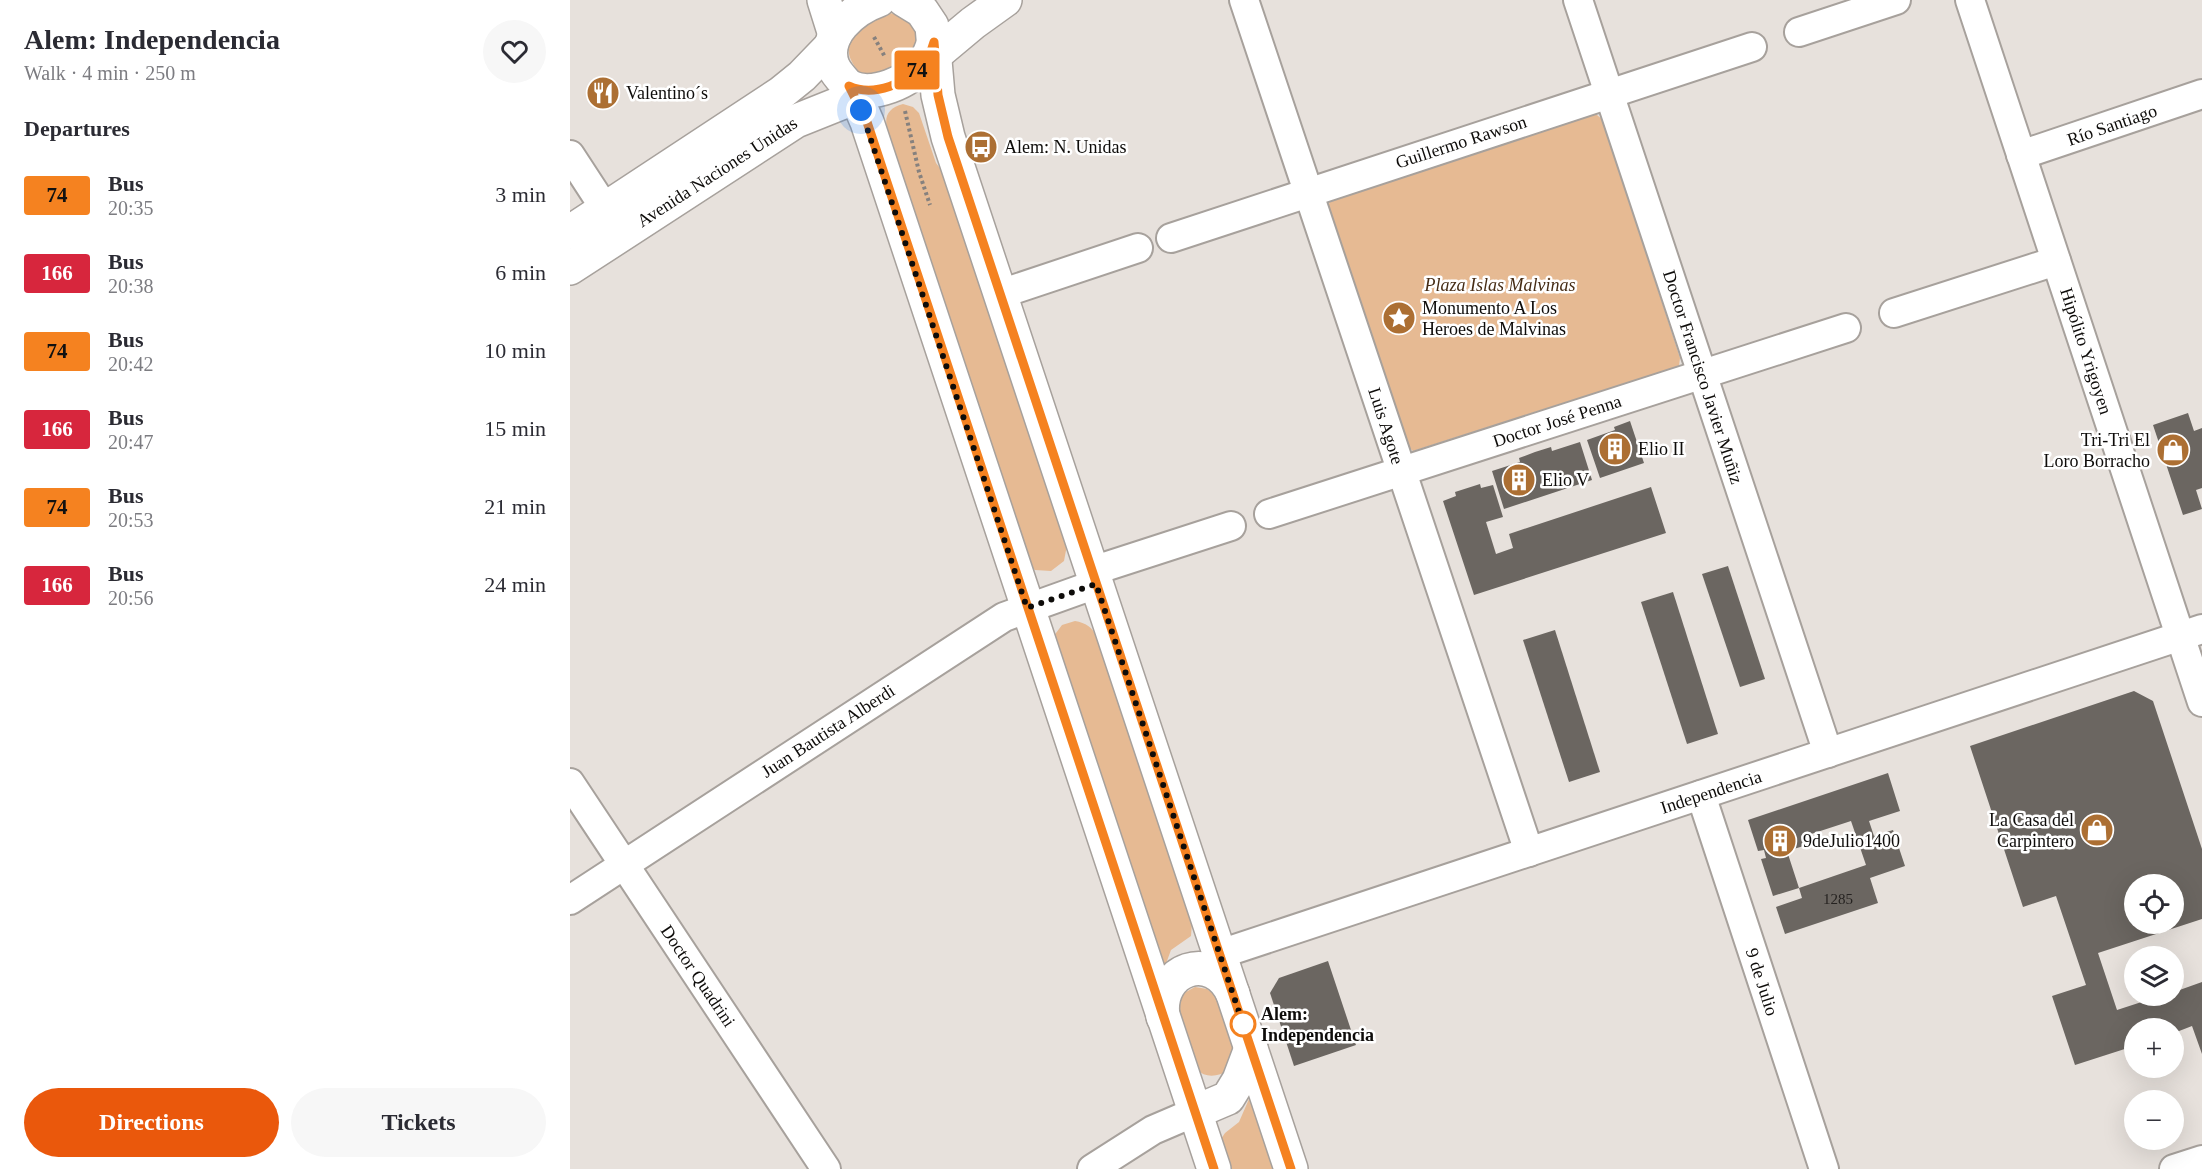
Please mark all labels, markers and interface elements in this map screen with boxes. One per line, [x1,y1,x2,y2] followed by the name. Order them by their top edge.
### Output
[483,20,546,83] button: heart
[24,24,280,55] text: Alem: Independencia
[890,50,944,90] line badge: 74
[907,58,928,82] text: 74
[24,62,196,84] text: Walk · 4 min · 250 m
[585,75,621,111] restaurant icon: Valentino´s
[626,83,708,103] place label: Valentino´s
[846,95,876,125] your location
[2065,100,2159,150] street label: Río Santiago
[1393,111,1529,173] street label: Guillermo Rawson
[633,113,801,231] street label: Avenida Naciones Unidas
[24,116,130,141] text: Departures
[963,129,999,165] bus stop icon: Alem: N. Unidas
[1004,137,1126,157] place label: Alem: N. Unidas
[108,171,143,196] text: Bus
[495,182,546,207] text: 3 min
[47,183,68,207] text: 74
[108,197,154,219] text: 20:35
[108,249,143,274] text: Bus
[495,260,546,285] text: 6 min
[41,261,73,285] text: 166
[1659,268,1747,486] street label: Doctor Francisco Javier Muñiz
[108,275,154,297] text: 20:38
[1424,275,1576,295] park label: Plaza Islas Malvinas
[2056,285,2116,417] street label: Hipólito Yrigoyen
[1422,298,1566,339] place label: Monumento A Los Heroes de Malvinas
[1381,300,1417,336] place icon: Monumento A Los Heroes de Malvinas
[108,327,143,352] text: Bus
[484,338,546,363] text: 10 min
[47,339,68,363] text: 74
[108,353,154,375] text: 20:42
[1364,385,1408,467] street label: Luis Agote
[1490,391,1624,451] street label: Doctor José Penna
[108,405,143,430] text: Bus
[484,416,546,441] text: 15 min
[41,417,73,441] text: 166
[2044,430,2150,471] place label: Tri-Tri El Loro Borracho
[108,431,154,453] text: 20:47
[1597,431,1633,467] building icon: Elio II
[2155,432,2191,468] shop icon: Tri-Tri El Loro Borracho
[1638,439,1685,459] place label: Elio II
[1501,462,1537,498] building icon: Elio V
[1542,470,1589,490] place label: Elio V
[108,483,143,508] text: Bus
[484,494,546,519] text: 21 min
[47,495,68,519] text: 74
[108,509,154,531] text: 20:53
[108,561,143,586] text: Bus
[484,572,546,597] text: 24 min
[41,573,73,597] text: 166
[108,587,154,609] text: 20:56
[758,680,898,782] street label: Juan Bautista Alberdi
[1658,766,1764,818] street label: Independencia
[1989,810,2074,851] place label: La Casa del Carpintero
[2079,812,2115,848] shop icon: La Casa del Carpintero
[1762,823,1798,859] building icon: 9deJulio1400
[1803,831,1900,851] place label: 9deJulio1400
[2124,874,2184,1150] map controls
[2124,874,2184,934] button: locate
[1823,891,1853,907] house number: 1285
[657,921,739,1031] street label: Doctor Quadrini
[1742,946,1782,1018] street label: 9 de Julio
[2124,946,2184,1006] button: layers
[1261,1004,1374,1045] place label: Alem: Independencia
[1230,1011,1256,1037] marker: Alem: Independencia
[2124,1018,2184,1078] button: +
[24,1088,279,1157] button: Directions
[291,1088,546,1157] button: Tickets
[2124,1090,2184,1150] button: −

